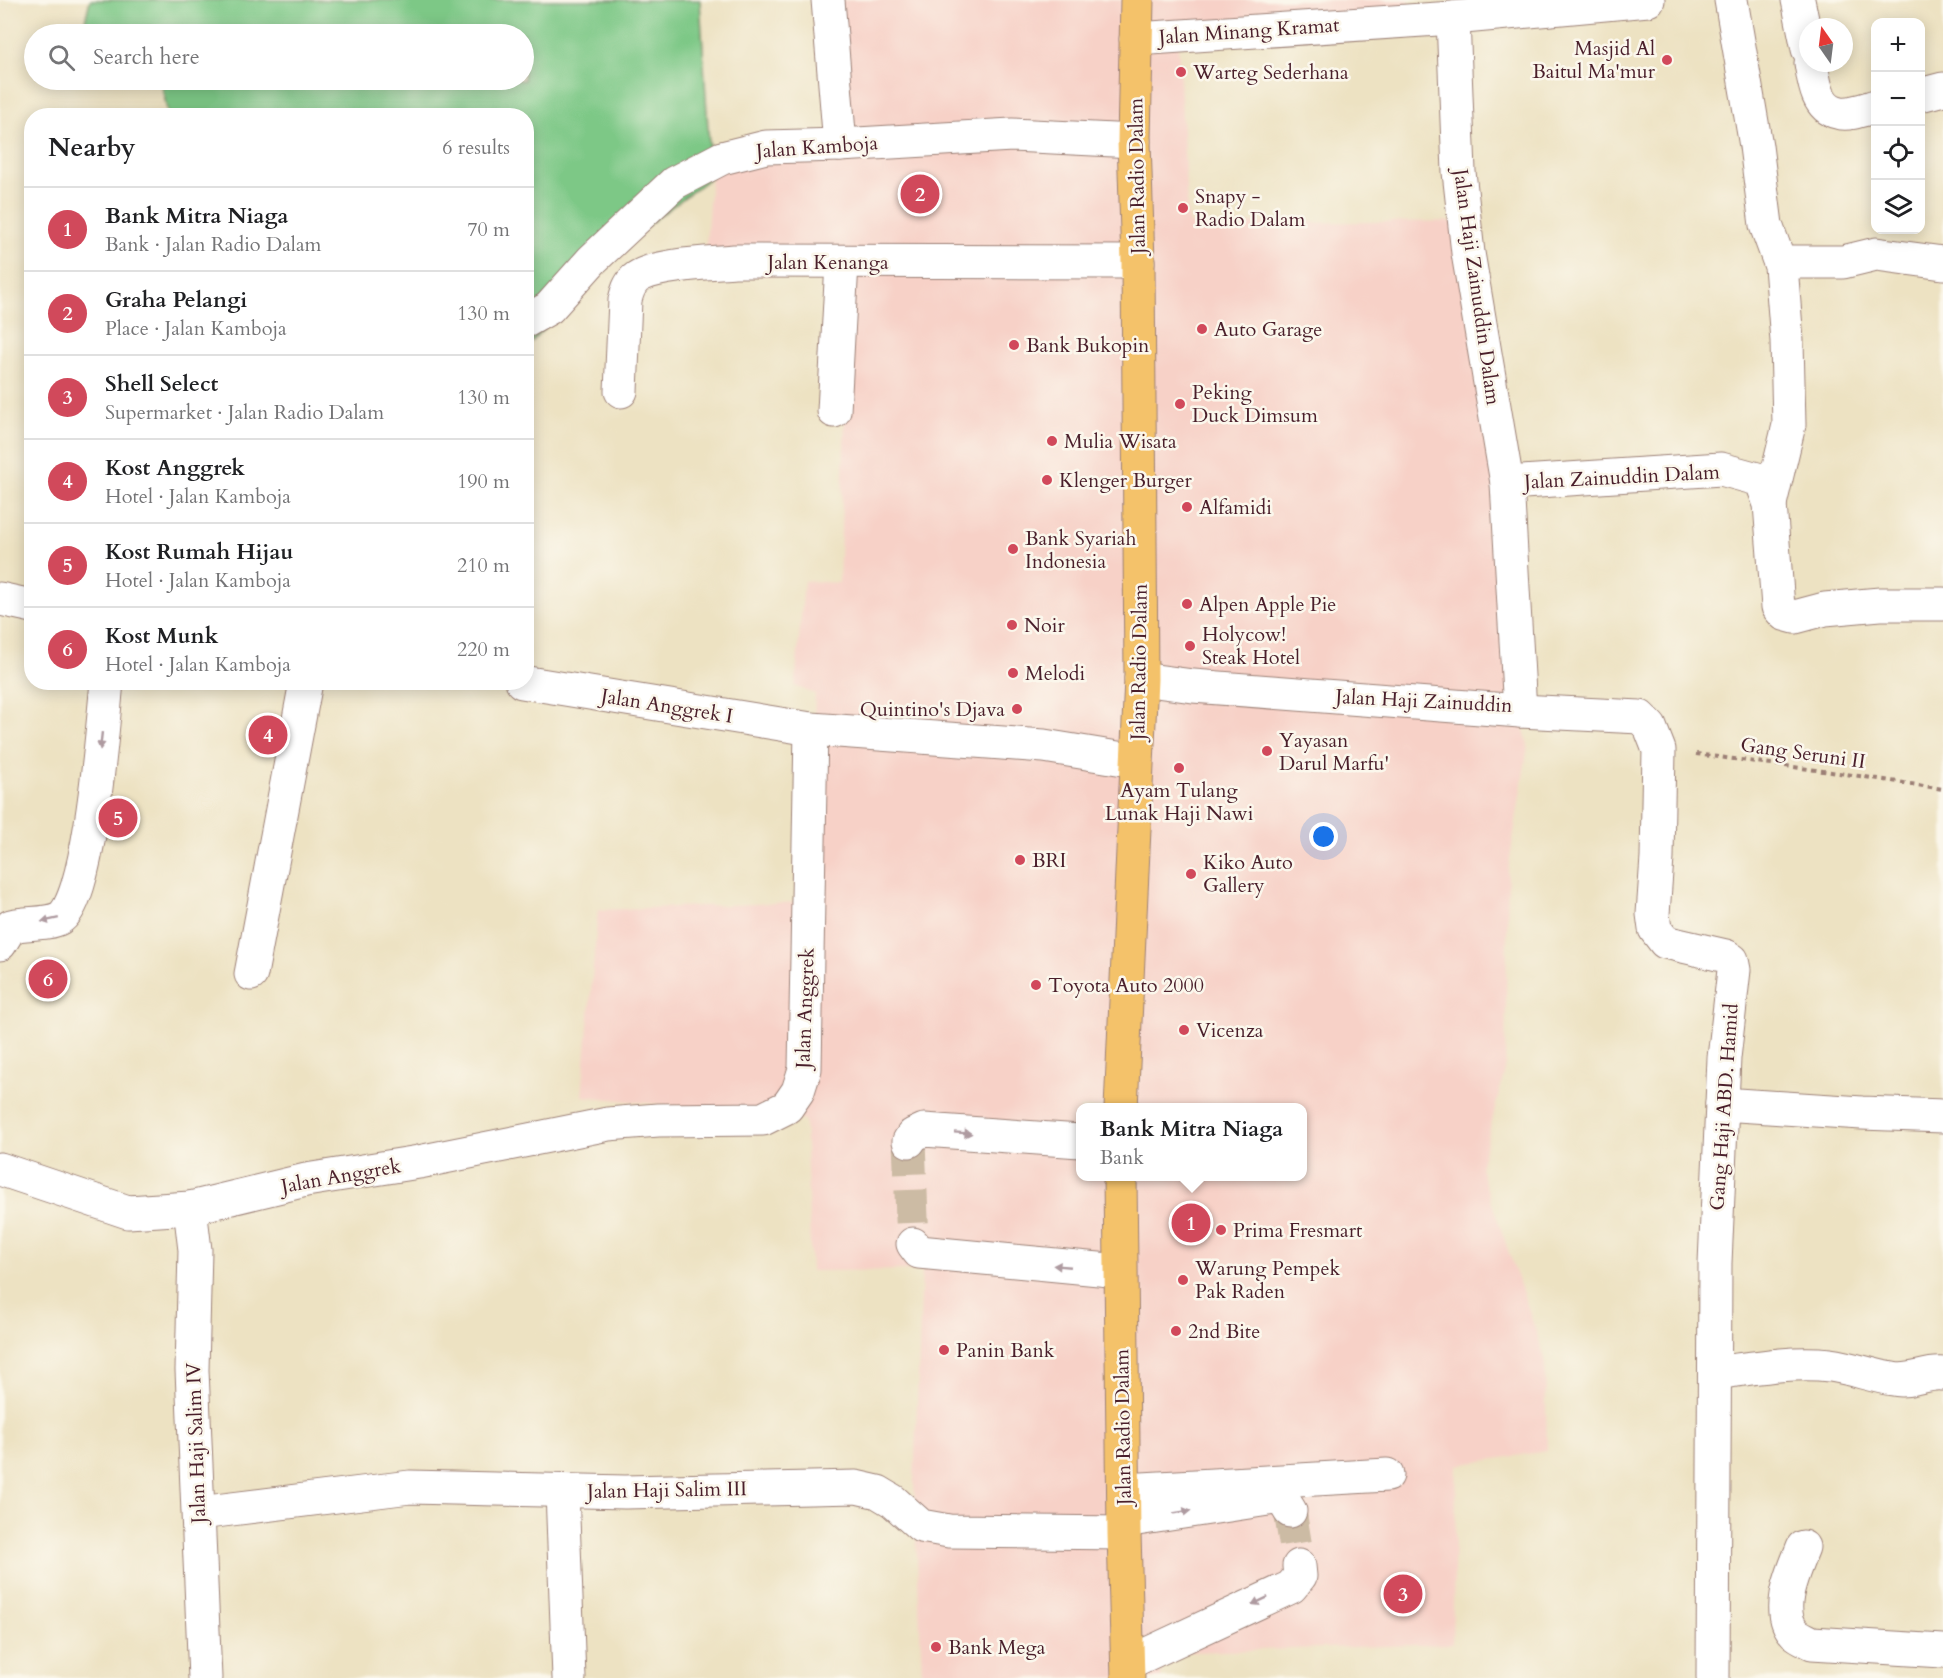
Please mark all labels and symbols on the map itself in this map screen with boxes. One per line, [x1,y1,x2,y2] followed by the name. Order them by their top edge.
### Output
[1155,11,1341,51] street label: Jalan Minang Kramat
[1799,18,1853,72] north arrow
[1532,35,1656,85] place label: Masjid Al Baitul Ma'mur
[1660,53,1674,67] marker: Masjid Al Baitul Ma'mur
[1192,59,1349,86] place label: Warteg Sederhana
[1174,65,1188,79] marker: Warteg Sederhana
[1122,98,1152,257] street label: Jalan Radio Dalam
[752,129,879,165] street label: Jalan Kamboja
[1447,164,1507,407] street label: Jalan Haji Zainuddin Dalam
[900,172,940,216] pin: 2
[1195,183,1306,233] place label: Snapy - Radio Dalam
[1176,201,1190,215] marker: Snapy - Radio Dalam
[764,249,889,276] street label: Jalan Kenanga
[1214,316,1322,343] place label: Auto Garage
[1195,322,1209,336] marker: Auto Garage
[1026,332,1150,359] place label: Bank Bukopin
[1007,338,1021,352] marker: Bank Bukopin
[1192,379,1318,429] place label: Peking Duck Dimsum
[1173,397,1187,411] marker: Peking Duck Dimsum
[1064,428,1177,455] place label: Mulia Wisata
[1045,434,1059,448] marker: Mulia Wisata
[1520,458,1721,496] street label: Jalan Zainuddin Dalam
[1059,467,1193,494] place label: Klenger Burger
[1040,473,1054,487] marker: Klenger Burger
[1199,494,1272,521] place label: Alfamidi
[1180,500,1194,514] marker: Alfamidi
[1025,525,1136,575] place label: Bank Syariah Indonesia
[1006,542,1020,556] marker: Bank Syariah Indonesia
[1124,584,1154,743] street label: Jalan Radio Dalam
[1199,591,1336,618] place label: Alpen Apple Pie
[1180,597,1194,611] marker: Alpen Apple Pie
[1024,612,1065,639] place label: Noir
[1005,618,1019,632] marker: Noir
[1202,621,1300,671] place label: Holycow! Steak Hotel
[1183,639,1197,653] marker: Holycow! Steak Hotel
[1025,660,1085,687] place label: Melodi
[1006,666,1020,680] marker: Melodi
[596,682,735,730] street label: Jalan Anggrek I
[1332,683,1514,719] street label: Jalan Haji Zainuddin
[860,696,1005,723] place label: Quintino's Djava
[1010,702,1024,716] marker: Quintino's Djava
[248,712,288,758] pin: 4
[1279,727,1389,777] place label: Yayasan Darul Marfu'
[96,731,106,750] one-way arrow
[1739,731,1867,775] street label: Gang Seruni II
[1260,744,1274,758] marker: Yayasan Darul Marfu'
[1172,761,1186,775] marker: Ayam Tulang Lunak Haji Nawi
[1105,777,1254,827] place label: Ayam Tulang Lunak Haji Nawi
[98,796,138,840] pin: 5
[1309,822,1338,851] your location
[1032,847,1066,874] place label: BRI
[1203,849,1293,899] place label: Kiko Auto Gallery
[1013,853,1027,867] marker: BRI
[1184,867,1198,881] marker: Kiko Auto Gallery
[40,916,59,925] one-way arrow
[789,947,821,1072] street label: Jalan Anggrek
[28,956,68,1002] pin: 6
[1048,972,1204,999] place label: Toyota Auto 2000
[1029,978,1043,992] marker: Toyota Auto 2000
[1703,1002,1745,1211] street label: Gang Haji ABD. Hamid
[1196,1017,1264,1044] place label: Vicenza
[1177,1023,1191,1037] marker: Vicenza
[953,1128,972,1137] one-way arrow
[276,1152,403,1200] street label: Jalan Anggrek
[1172,1200,1210,1246] pin: 1
[1233,1217,1363,1244] place label: Prima Fresmart
[1214,1223,1228,1237] marker: Prima Fresmart
[1194,1255,1341,1305] place label: Warung Pempek Pak Raden
[1052,1261,1071,1271] one-way arrow
[1176,1273,1190,1287] marker: Warung Pempek Pak Raden
[1188,1318,1260,1345] place label: 2nd Bite
[1169,1324,1183,1338] marker: 2nd Bite
[956,1337,1055,1364] place label: Panin Bank
[937,1343,951,1357] marker: Panin Bank
[1108,1349,1138,1508] street label: Jalan Radio Dalam
[180,1362,212,1527] street label: Jalan Haji Salim IV
[584,1475,747,1505] street label: Jalan Haji Salim III
[1173,1508,1192,1517] one-way arrow
[1384,1572,1422,1616] pin: 3
[1251,1597,1268,1606] one-way arrow
[948,1634,1046,1661] place label: Bank Mega
[929,1640,943,1654] marker: Bank Mega

